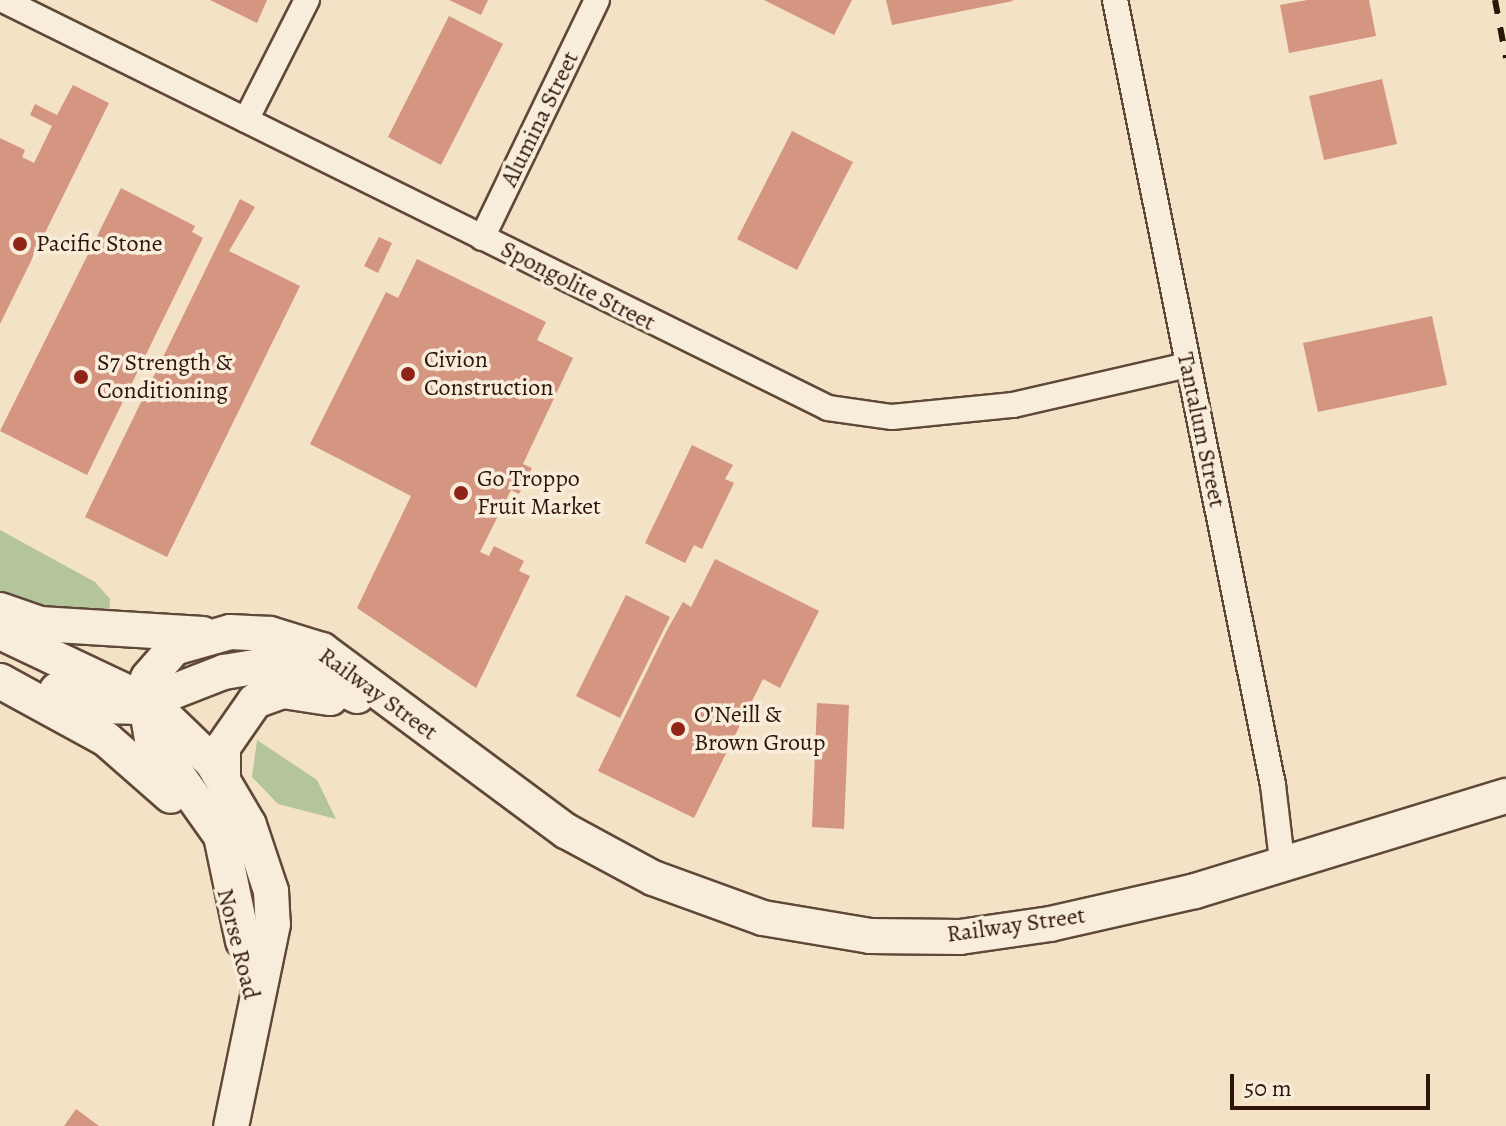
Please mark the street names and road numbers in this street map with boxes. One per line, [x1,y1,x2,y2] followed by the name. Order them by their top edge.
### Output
[495,47,585,191] street label: Alumina Street
[496,235,660,337] street label: Spongolite Street
[1170,350,1232,510] street label: Tantalum Street
[313,641,443,747] street label: Railway Street
[210,886,266,1002] street label: Norse Road
[945,901,1087,949] street label: Railway Street

